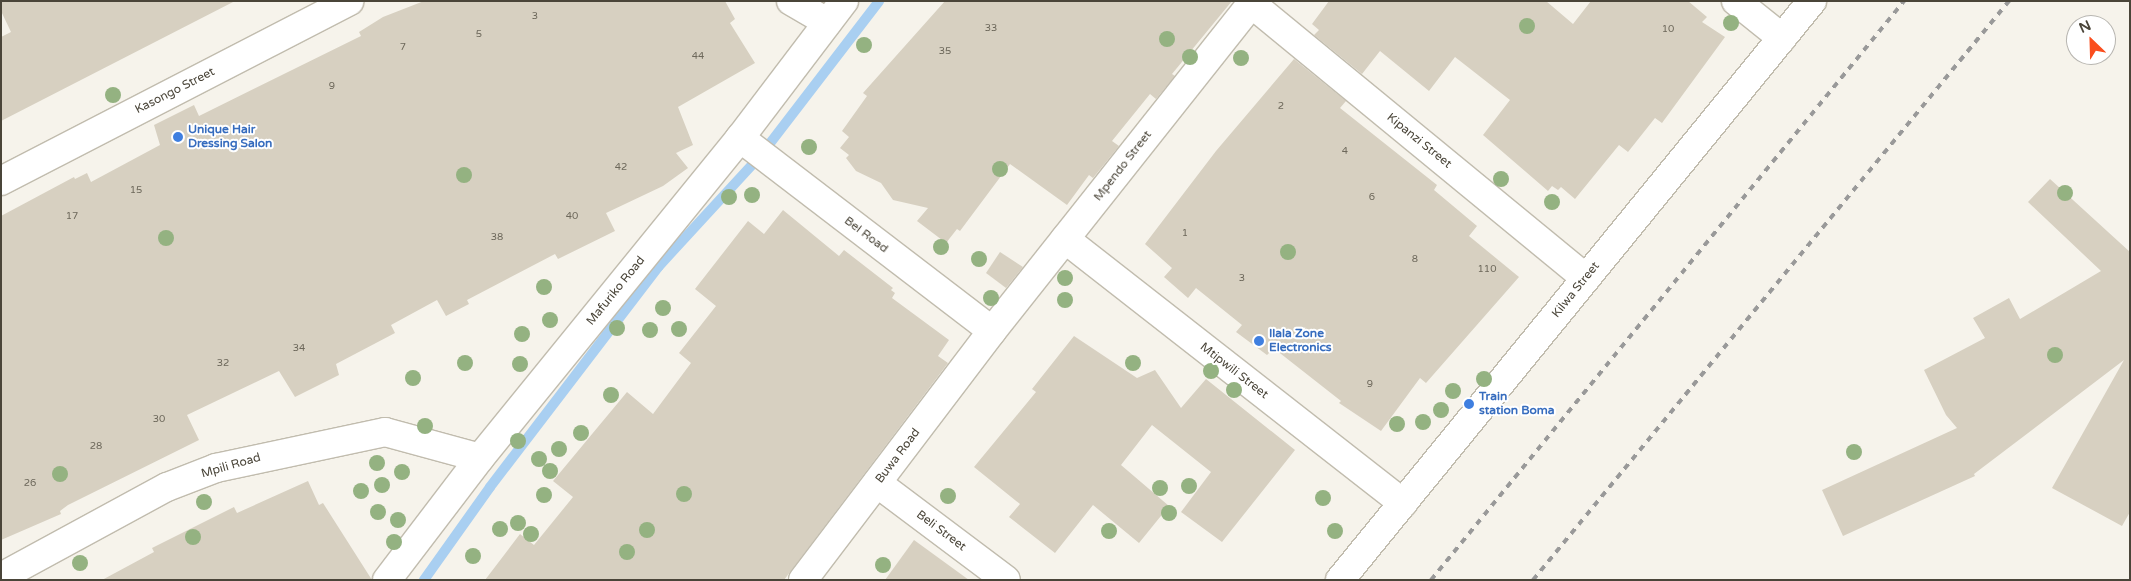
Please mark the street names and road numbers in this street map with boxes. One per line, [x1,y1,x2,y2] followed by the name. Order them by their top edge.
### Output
[133,65,217,117] street label: Kasongo Street
[1384,111,1454,171] street label: Kipanzi Street
[1091,128,1155,204] street label: Mpendo Street
[841,214,891,256] street label: Bel Road
[584,254,648,328] street label: Mafuriko Road
[1549,259,1603,321] street label: Kilwa Street
[1197,340,1271,402] street label: Mtipwili Street
[873,426,923,486] street label: Buwa Road
[200,451,262,481] street label: Mpili Road
[913,508,969,554] street label: Beli Street

